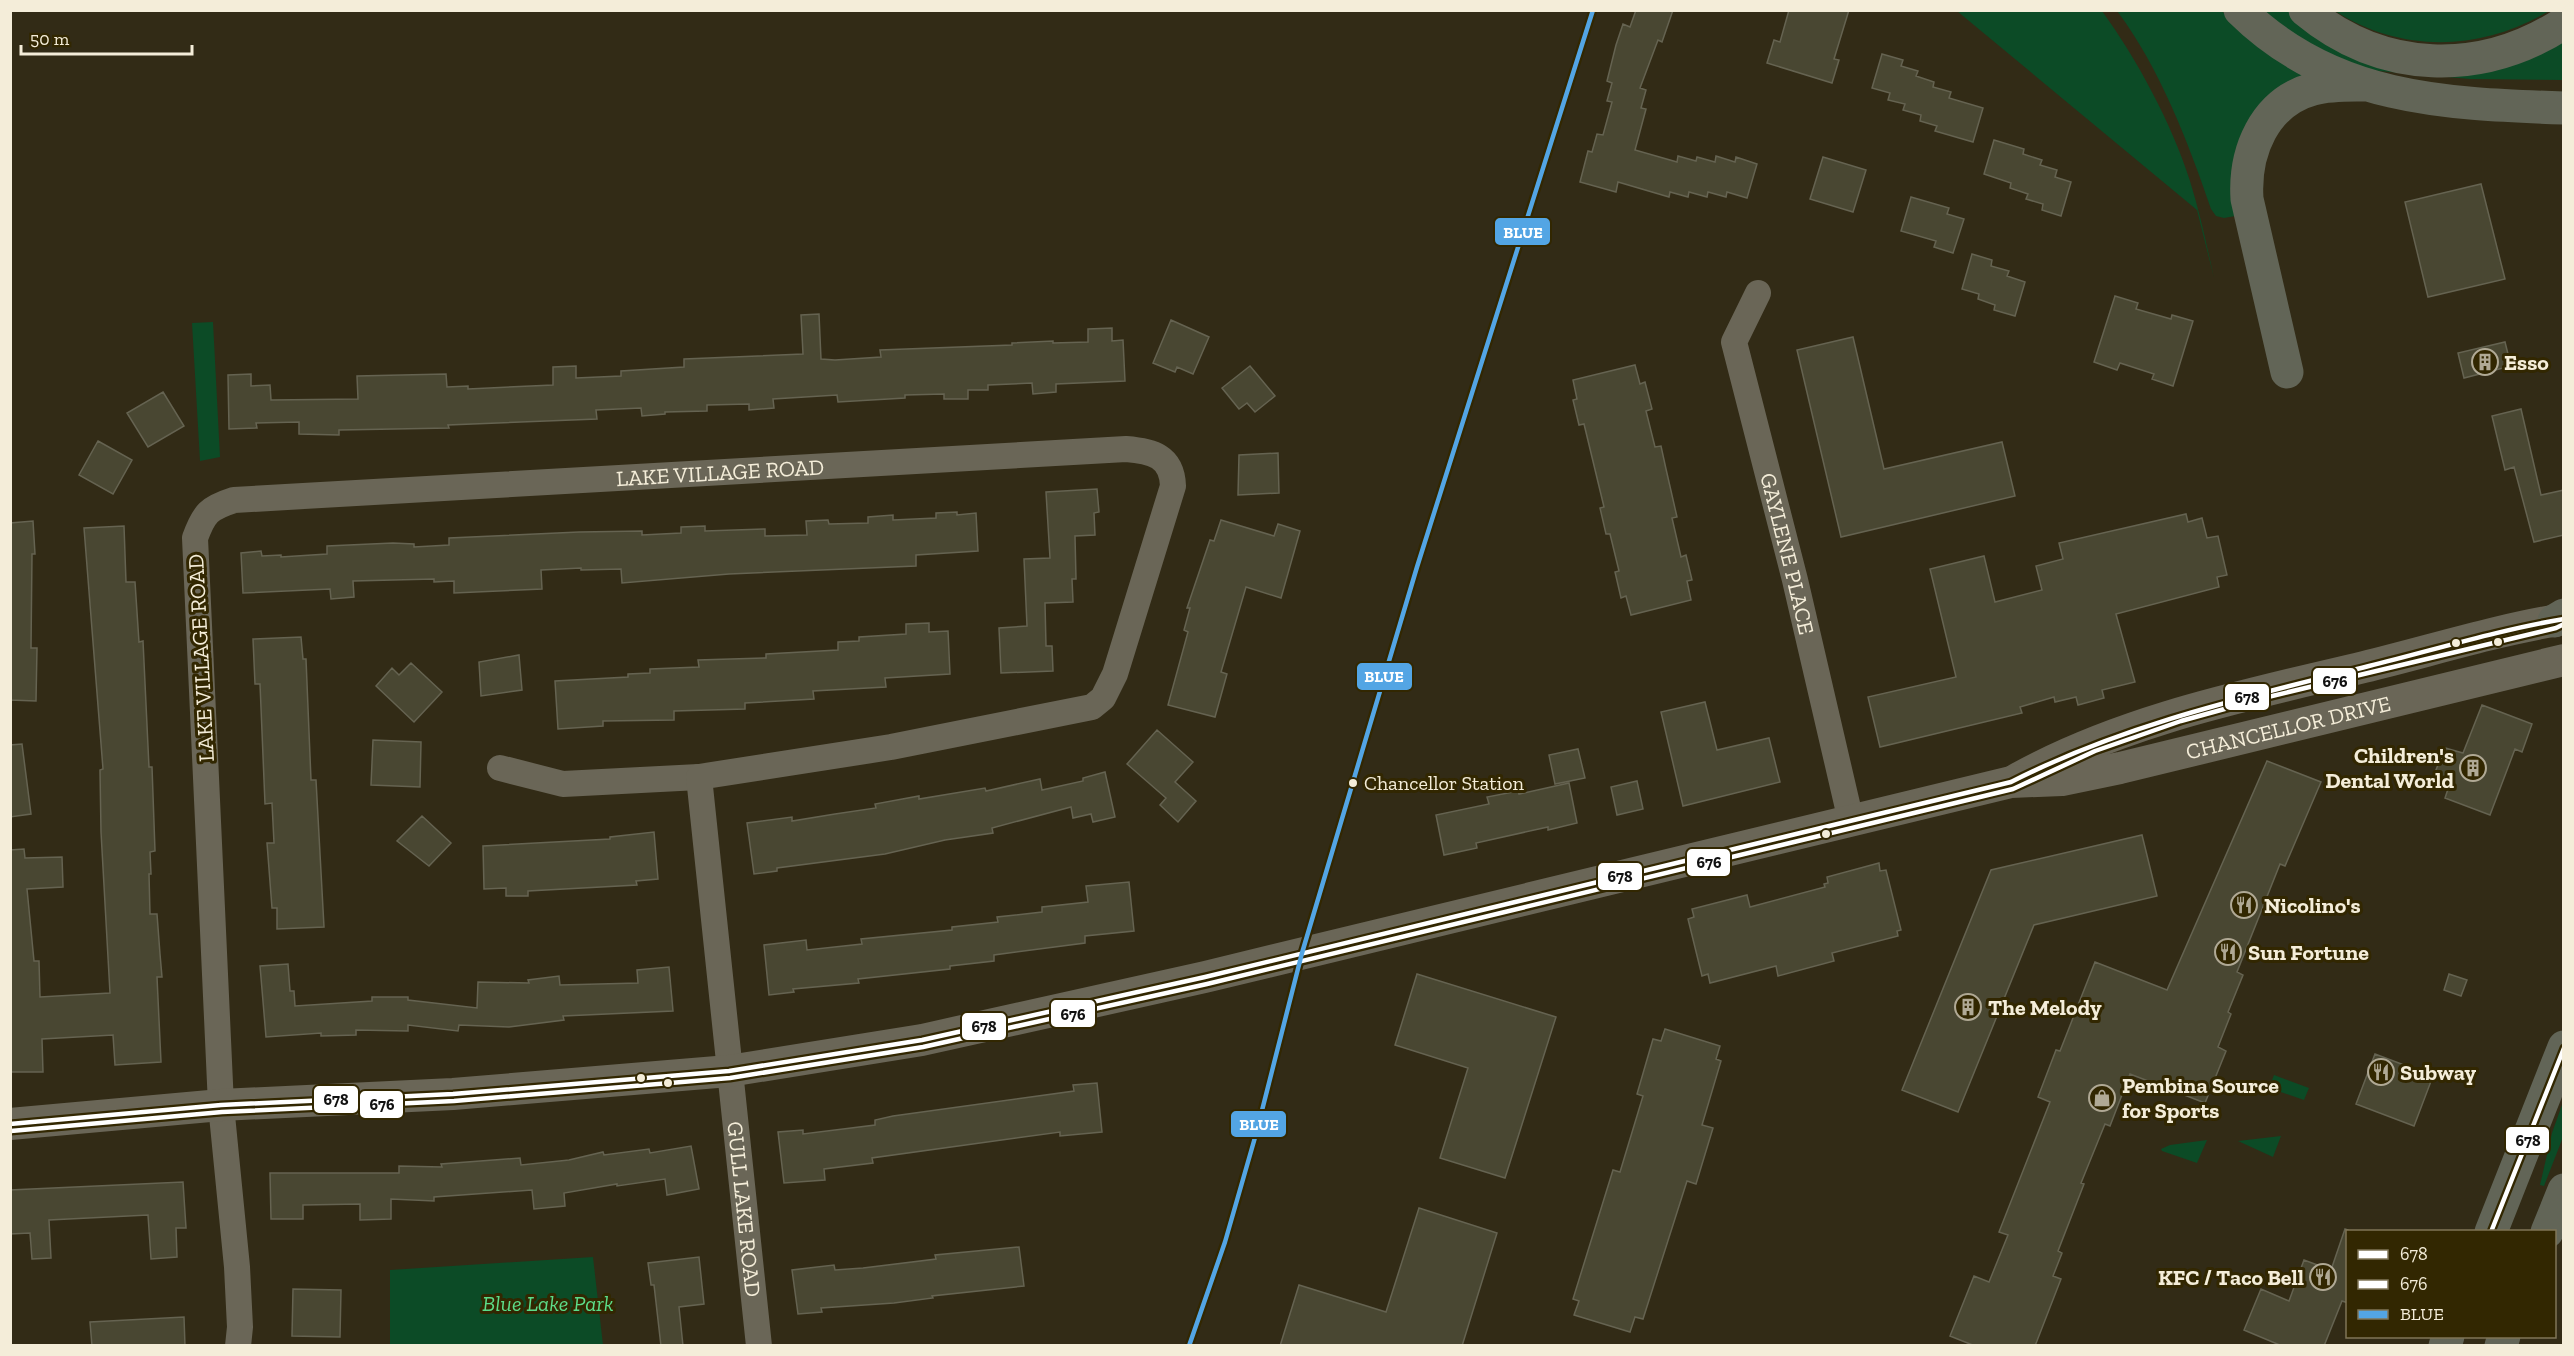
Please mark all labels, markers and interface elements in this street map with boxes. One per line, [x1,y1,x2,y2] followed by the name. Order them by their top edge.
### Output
[21,18,192,56] scale bar
[30,28,70,50] text: 50 m
[1494,217,1551,246] line badge: BLUE
[1503,223,1543,242] text: BLUE
[2470,347,2500,377] building icon: Esso
[2504,349,2549,376] place label: Esso
[615,453,825,492] street label: LAKE VILLAGE ROAD
[1755,470,1821,637] street label: GAYLENE PLACE
[182,553,220,763] street label: LAKE VILLAGE ROAD
[2492,636,2504,648] unlabelled marker
[2450,637,2462,649] unlabelled marker
[1356,662,1413,691] line badge: BLUE
[1364,667,1404,686] text: BLUE
[2312,667,2357,695] line badge: 676
[2322,672,2348,691] text: 676
[2224,683,2270,711] line badge: 678
[2234,688,2260,707] text: 678
[2183,689,2393,765] street label: CHANCELLOR DRIVE
[2325,742,2454,794] place label: Children's Dental World
[2458,753,2488,783] building icon: Children's Dental World
[1364,771,1524,795] place label: Chancellor Station
[1347,777,1359,789] marker: Chancellor Station
[1820,828,1832,840] unlabelled marker
[1686,848,1731,877] line badge: 676
[1696,853,1722,872] text: 676
[1597,862,1643,891] line badge: 678
[1607,867,1633,886] text: 678
[2229,890,2259,920] restaurant icon: Nicolino's
[2264,892,2361,919] place label: Nicolino's
[2213,937,2243,967] restaurant icon: Sun Fortune
[2248,939,2369,966] place label: Sun Fortune
[1953,992,1983,1022] building icon: The Melody
[1988,994,2102,1021] place label: The Melody
[1050,999,1096,1028] line badge: 676
[1060,1005,1086,1024] text: 676
[961,1012,1007,1041] line badge: 678
[971,1017,997,1036] text: 678
[2366,1057,2396,1087] restaurant icon: Subway
[2400,1059,2476,1086] place label: Subway
[635,1072,647,1084] unlabelled marker
[2122,1072,2279,1124] place label: Pembina Source for Sports
[662,1077,674,1089] unlabelled marker
[2087,1083,2117,1113] shop icon: Pembina Source for Sports
[313,1085,359,1114] line badge: 678
[323,1090,349,1109] text: 678
[359,1090,404,1119] line badge: 676
[369,1095,395,1114] text: 676
[1230,1110,1287,1138] line badge: BLUE
[1239,1115,1279,1134] text: BLUE
[722,1120,767,1298] street label: GULL LAKE ROAD
[2505,1126,2550,1154] line badge: 678
[2515,1131,2541,1150] text: 678
[2346,1230,2556,1338] legend
[2400,1243,2428,1265] text: 678
[2308,1262,2338,1292] restaurant icon: KFC / Taco Bell
[2158,1264,2304,1291] place label: KFC / Taco Bell
[2400,1273,2428,1295] text: 676
[482,1290,614,1317] park label: Blue Lake Park
[2400,1303,2444,1325] text: BLUE

